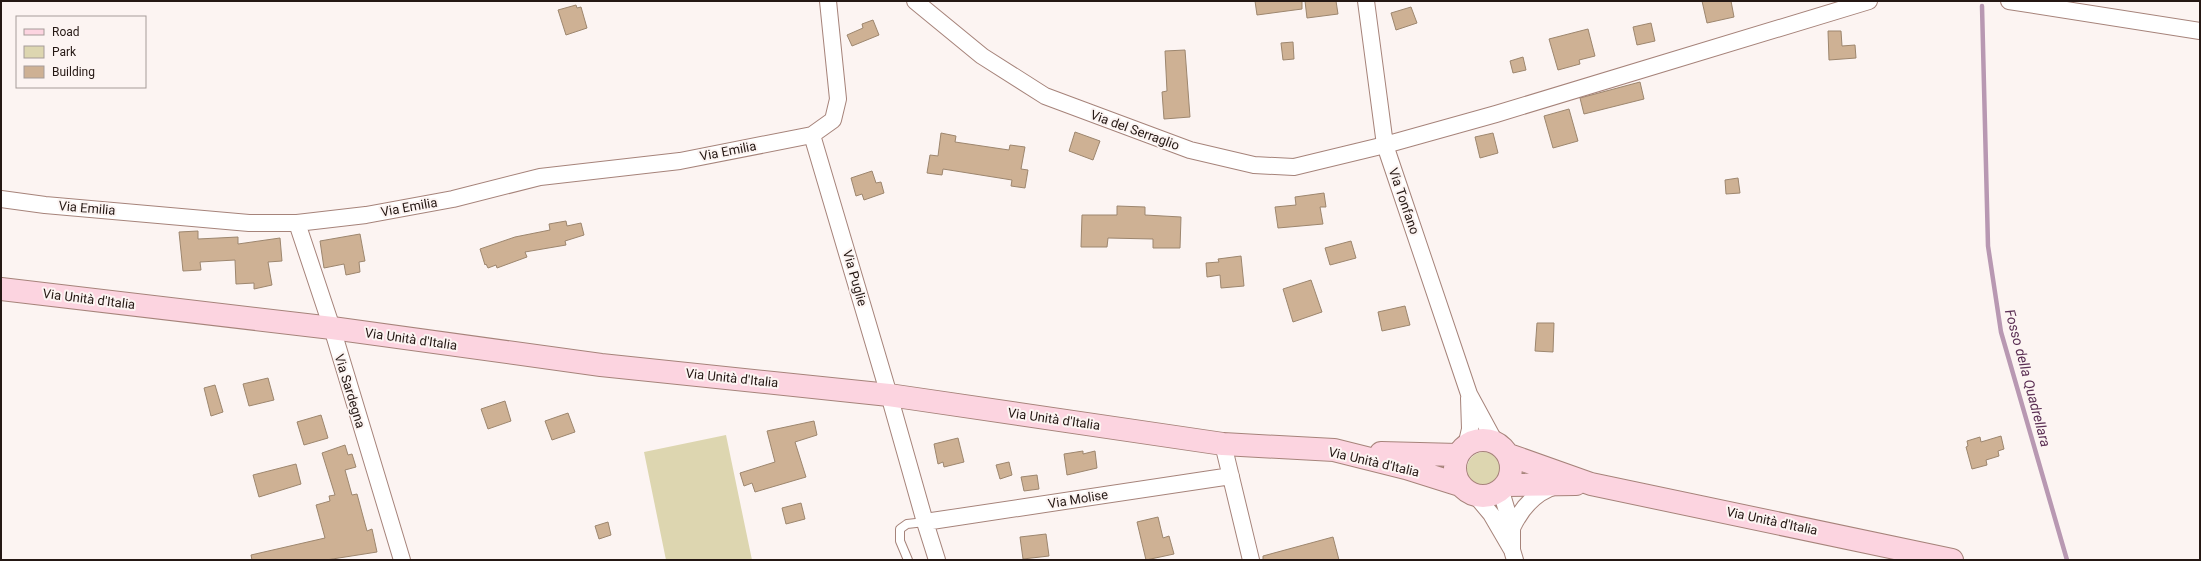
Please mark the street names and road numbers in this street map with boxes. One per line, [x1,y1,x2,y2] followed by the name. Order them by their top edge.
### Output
[1088,107,1182,153] street label: Via del Serraglio
[699,138,757,164] street label: Via Emilia
[1386,166,1422,236] street label: Via Tonfano
[380,195,438,219] street label: Via Emilia
[58,198,116,218] street label: Via Emilia
[840,248,870,308] street label: Via Puglie
[42,286,136,312] street label: Via Unità d'Italia
[364,325,458,353] street label: Via Unità d'Italia
[332,352,368,430] street label: Via Sardegna
[685,366,779,390] street label: Via Unità d'Italia
[1007,405,1101,433] street label: Via Unità d'Italia
[1327,444,1421,480] street label: Via Unità d'Italia
[1047,487,1109,511] street label: Via Molise
[1725,504,1819,538] street label: Via Unità d'Italia

